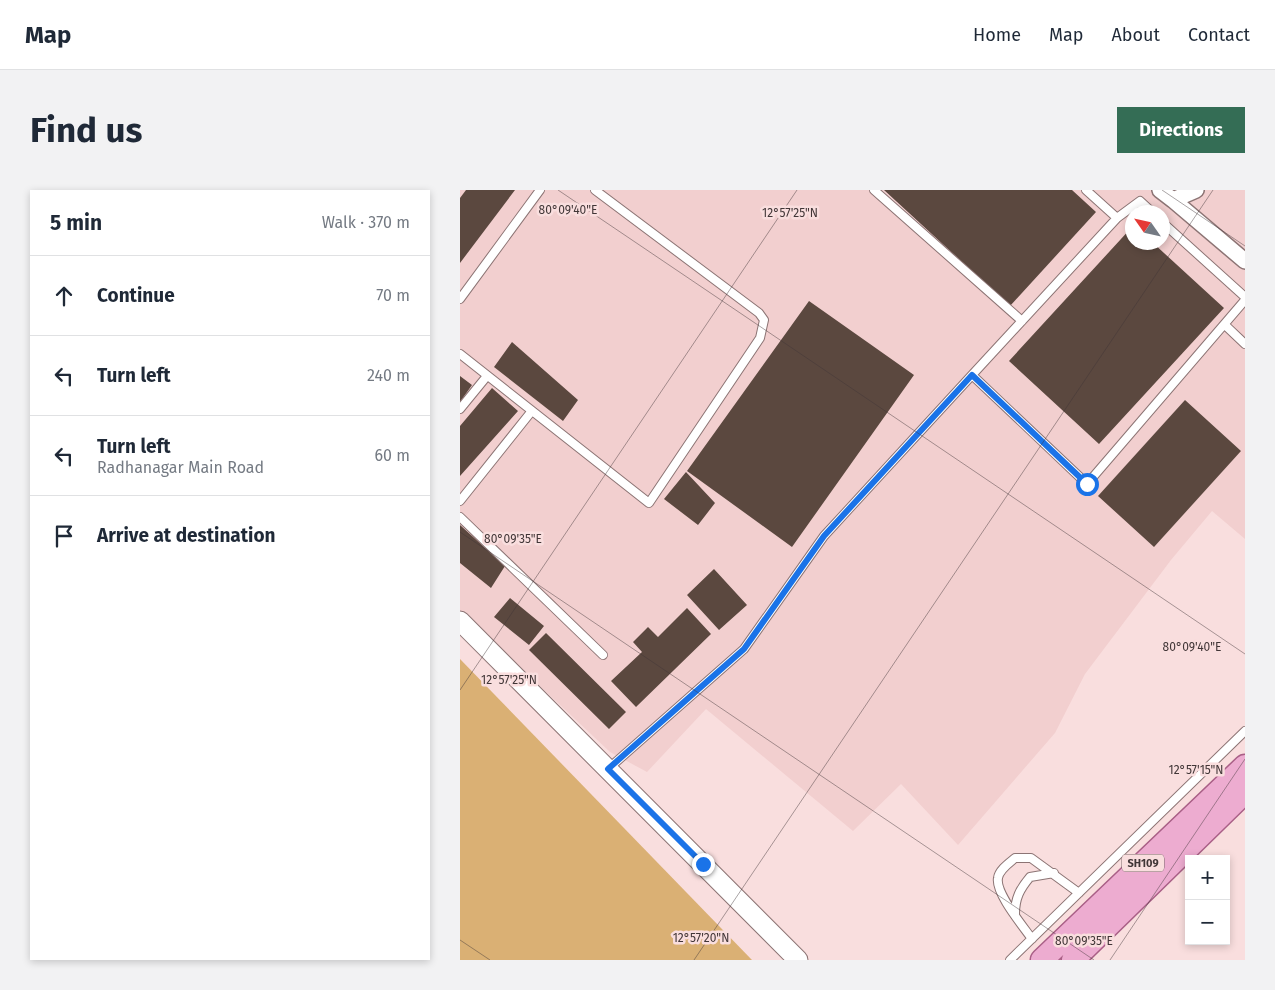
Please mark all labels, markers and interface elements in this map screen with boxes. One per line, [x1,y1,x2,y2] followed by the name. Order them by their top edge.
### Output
[25,21,71,49] text: Map
[973,24,1021,46] text: Home
[1049,24,1083,46] text: Map
[1111,24,1160,46] text: About
[1188,24,1250,46] text: Contact
[1117,107,1245,153] button: Directions
[30,109,142,151] text: Find us
[539,203,597,217] text: 80°09'40"E
[1125,205,1170,250] north arrow
[762,206,818,220] text: 12°57'25"N
[50,210,102,236] text: 5 min
[322,213,410,232] text: Walk · 370 m
[50,282,78,310] icon: ahead
[97,284,175,307] text: Continue
[376,286,410,305] text: 70 m
[50,362,78,390] icon: left
[97,364,171,387] text: Turn left
[367,366,410,385] text: 240 m
[97,435,171,458] text: Turn left
[50,442,78,470] icon: left
[375,446,410,465] text: 60 m
[97,458,264,477] text: Radhanagar Main Road
[1076,473,1099,496] route start
[50,522,78,550] icon: arrive
[97,524,276,547] text: Arrive at destination
[484,532,542,546] text: 80°09'35"E
[1163,640,1221,654] text: 80°09'40"E
[481,673,537,687] text: 12°57'25"N
[1168,763,1224,777] text: 12°57'15"N
[692,853,715,876] route end
[1122,854,1164,871] road number: SH109
[1185,855,1230,945] map controls
[1185,855,1230,900] button: +
[1185,900,1230,945] button: −
[673,931,729,945] text: 12°57'20"N
[1055,934,1113,948] text: 80°09'35"E

